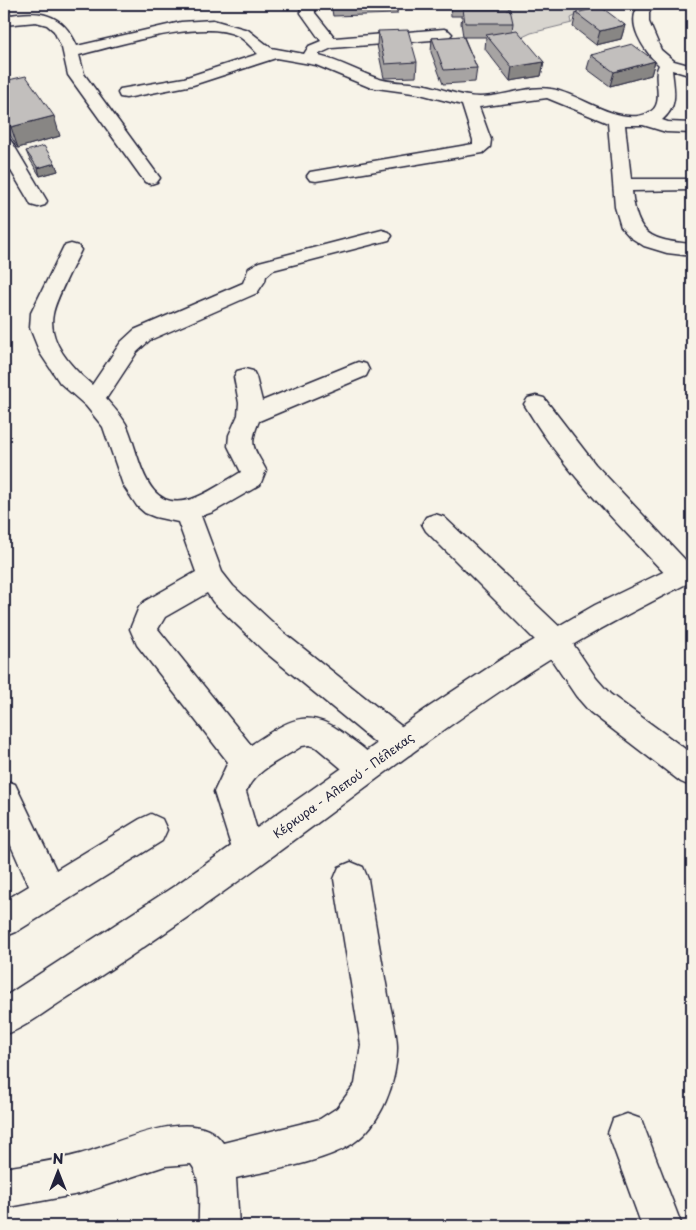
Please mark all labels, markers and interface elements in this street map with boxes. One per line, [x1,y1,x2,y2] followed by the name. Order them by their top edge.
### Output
[269,728,417,842] street label: Κέρκυρα - Αλεπού - Πέλεκας
[32,1148,82,1198] north arrow
[52,1148,64,1169] text: N

